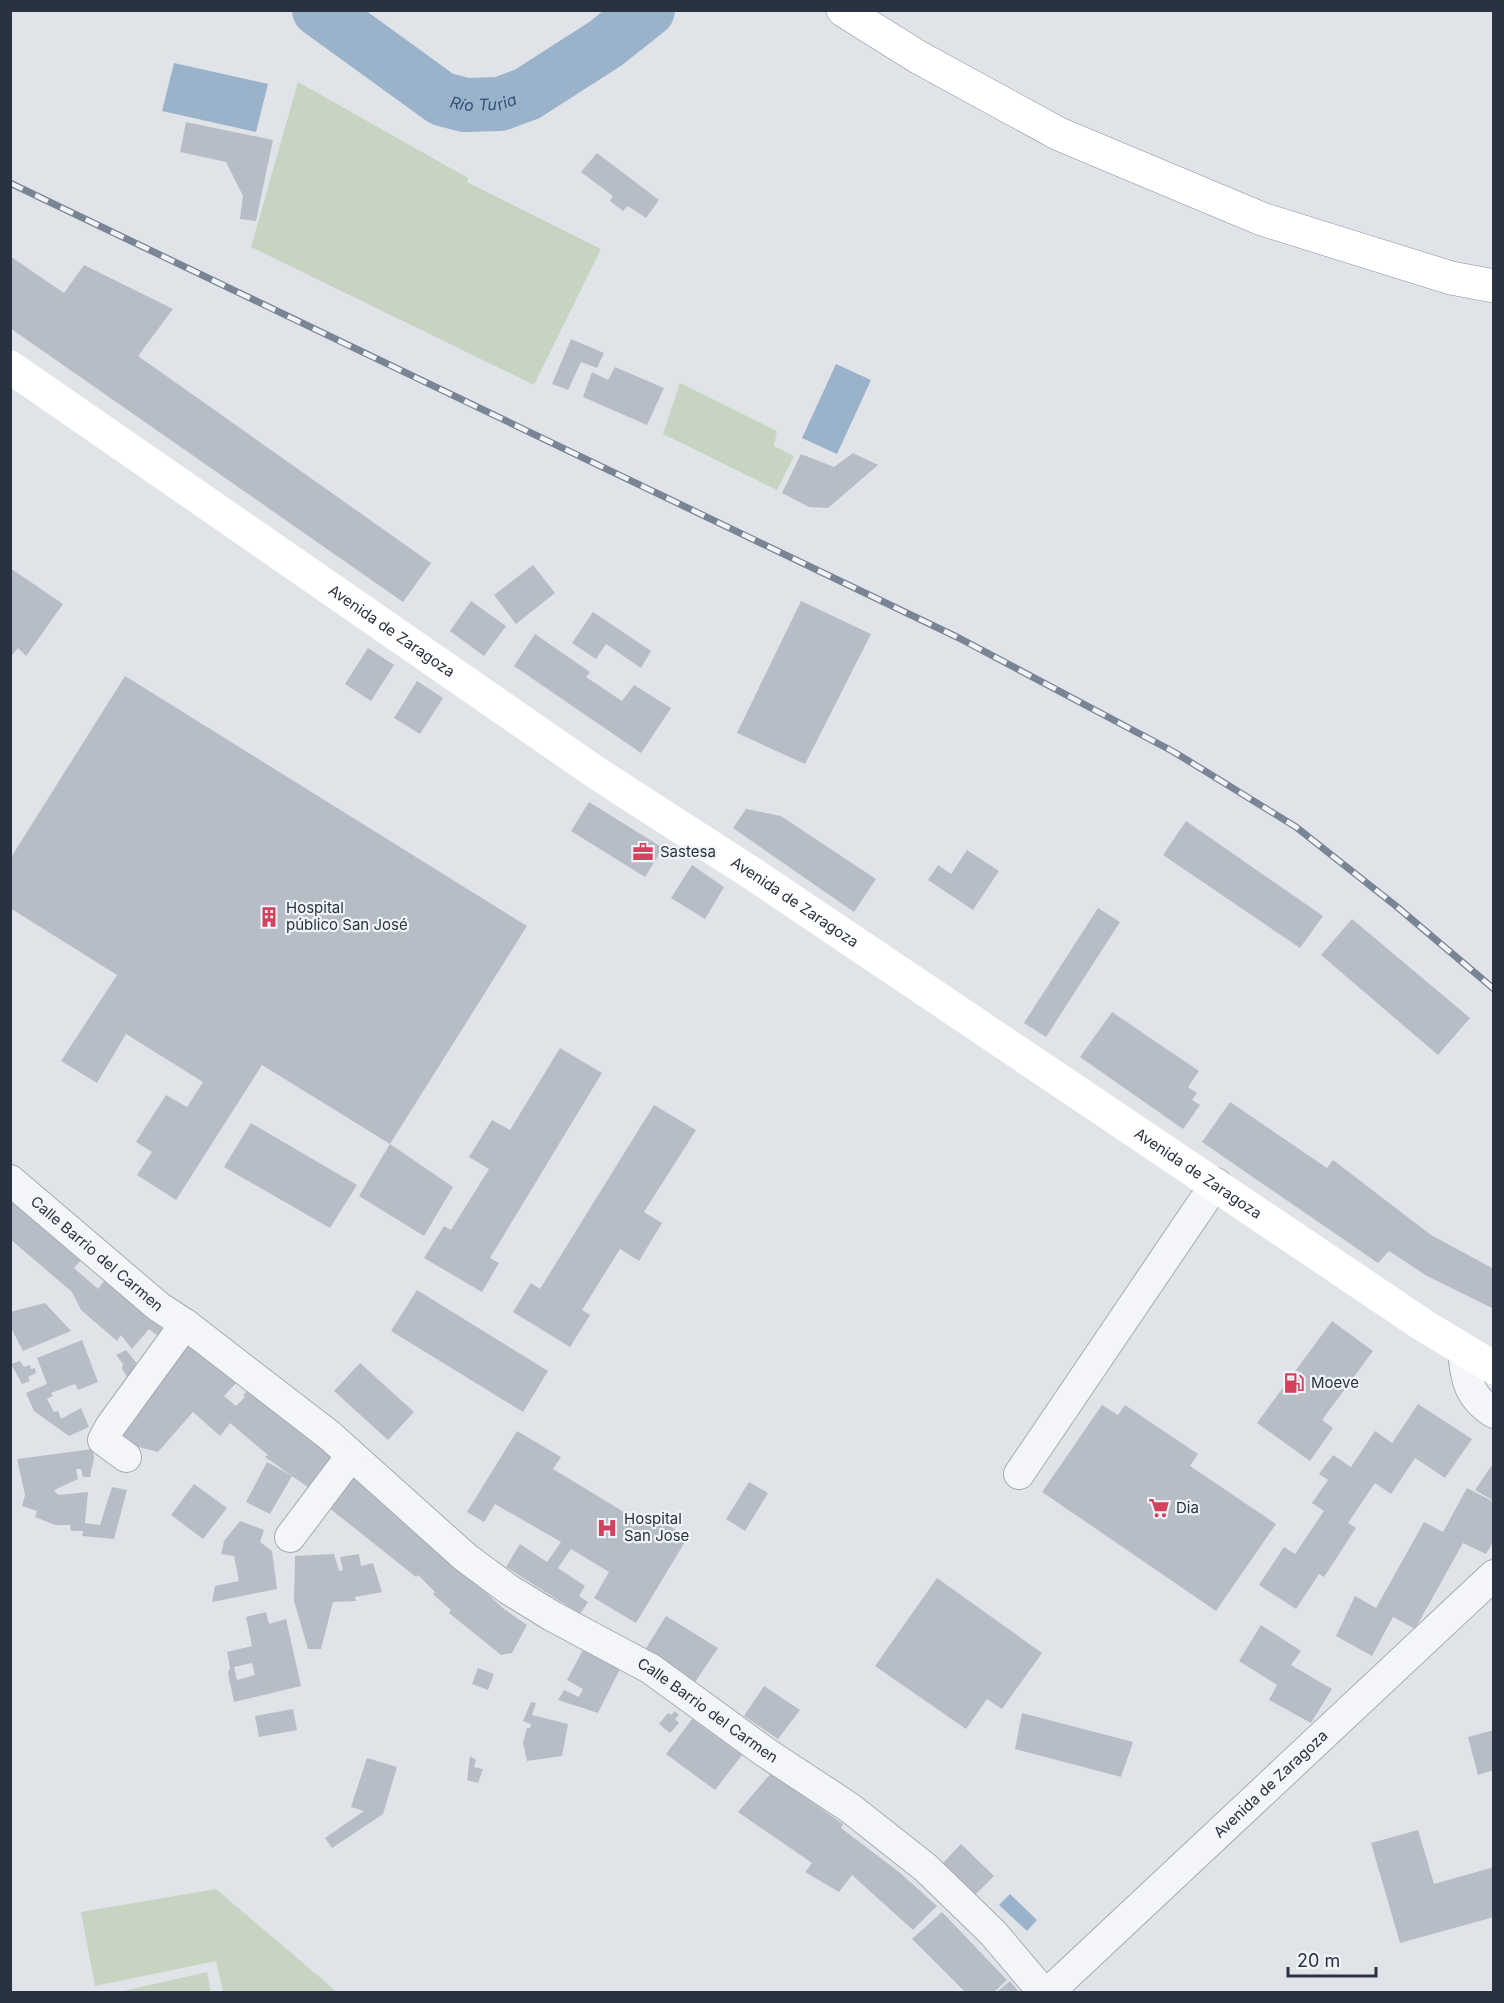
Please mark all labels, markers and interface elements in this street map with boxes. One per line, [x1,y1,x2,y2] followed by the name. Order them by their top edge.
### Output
[448,89,519,115] water label: Río Turia
[325,580,459,681] street label: Avenida de Zaragoza
[631,840,655,864] office icon: Sastesa
[660,842,716,861] place label: Sastesa
[728,853,862,951] street label: Avenida de Zaragoza
[286,898,408,934] place label: Hospital público San José
[257,905,281,929] building icon: Hospital público San José
[1131,1124,1266,1223] street label: Avenida de Zaragoza
[27,1192,167,1315] street label: Calle Barrio del Carmen
[1282,1371,1306,1395] fuel station icon: Moeve
[1311,1373,1359,1392] place label: Moeve
[1147,1496,1171,1520] supermarket icon: Dia
[1176,1498,1199,1517] place label: Dia
[624,1509,689,1545] place label: Hospital San Jose
[595,1516,619,1540] hospital icon: Hospital San Jose
[634,1654,782,1767] street label: Calle Barrio del Carmen
[1209,1726,1332,1842] street label: Avenida de Zaragoza
[1288,1940,1376,1978] scale bar
[1297,1950,1340,1971] text: 20 m

